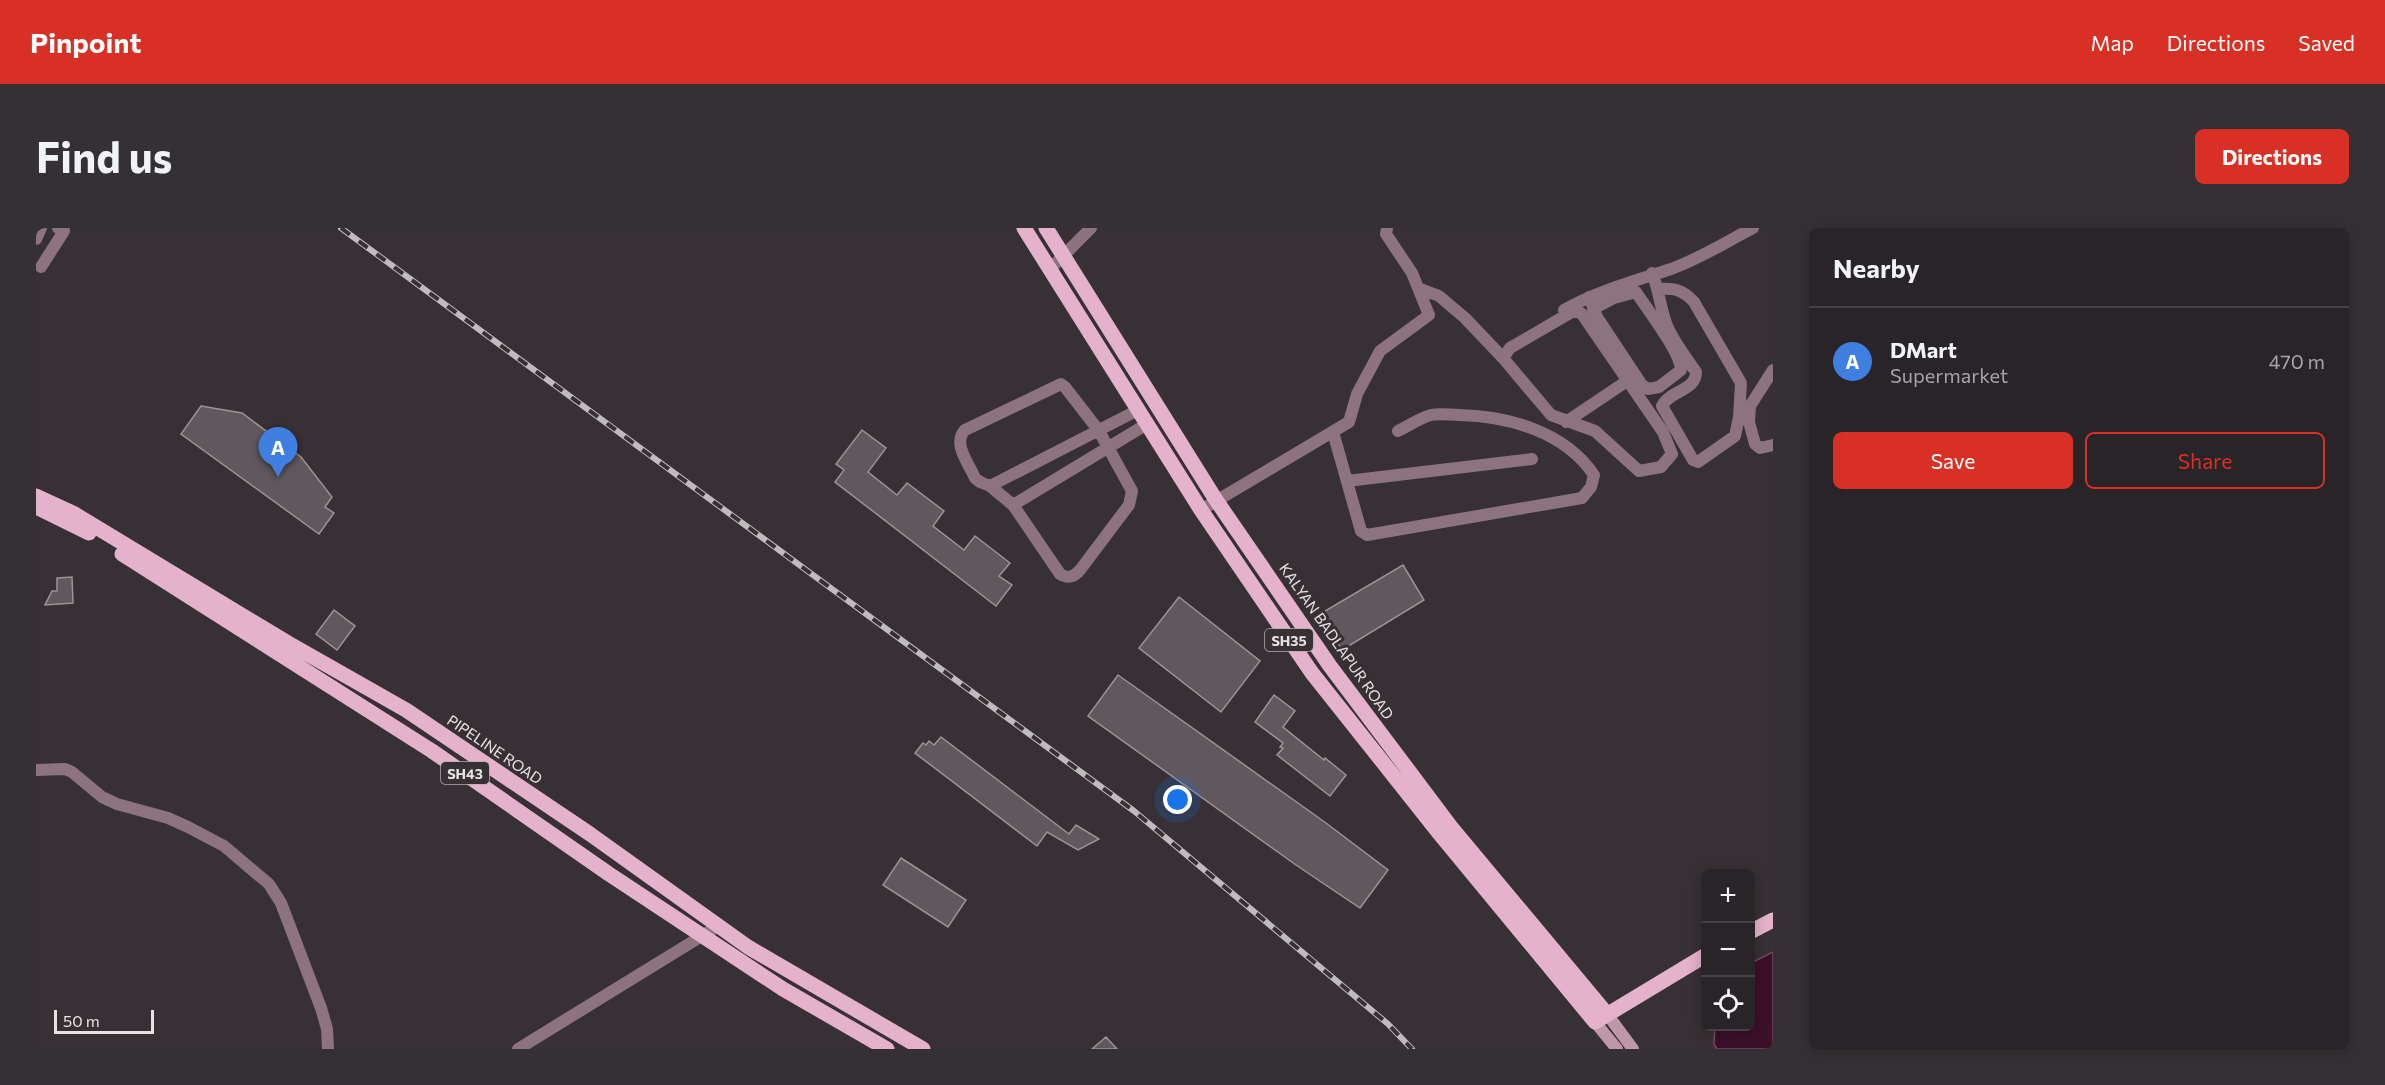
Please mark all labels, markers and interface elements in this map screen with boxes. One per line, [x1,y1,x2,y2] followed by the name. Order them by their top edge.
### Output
[30,25,141,59] text: Pinpoint
[2091,30,2134,55] text: Map
[2167,30,2265,55] text: Directions
[2298,30,2355,55] text: Saved
[2195,129,2349,184] button: Directions
[36,130,172,182] text: Find us
[1833,252,1920,283] text: Nearby
[1890,336,1957,363] text: DMart
[1845,349,1860,373] text: A
[2269,349,2325,373] text: 470 m
[1890,363,2008,387] text: Supermarket
[258,428,298,477] pin: A
[1833,432,2073,489] button: Save
[2085,432,2325,489] button: Share
[1276,559,1398,723] street label: KALYAN BADLAPUR ROAD
[1265,629,1313,651] road number: SH35
[444,711,546,787] street label: PIPELINE ROAD
[441,762,489,784] road number: SH43
[1163,785,1192,814] your location
[1701,869,1755,1031] map controls
[1701,869,1755,923] button: +
[1701,923,1755,977] button: −
[1701,977,1755,1031] button: locate
[54,1007,154,1034] scale bar
[63,1011,100,1030] text: 50 m

